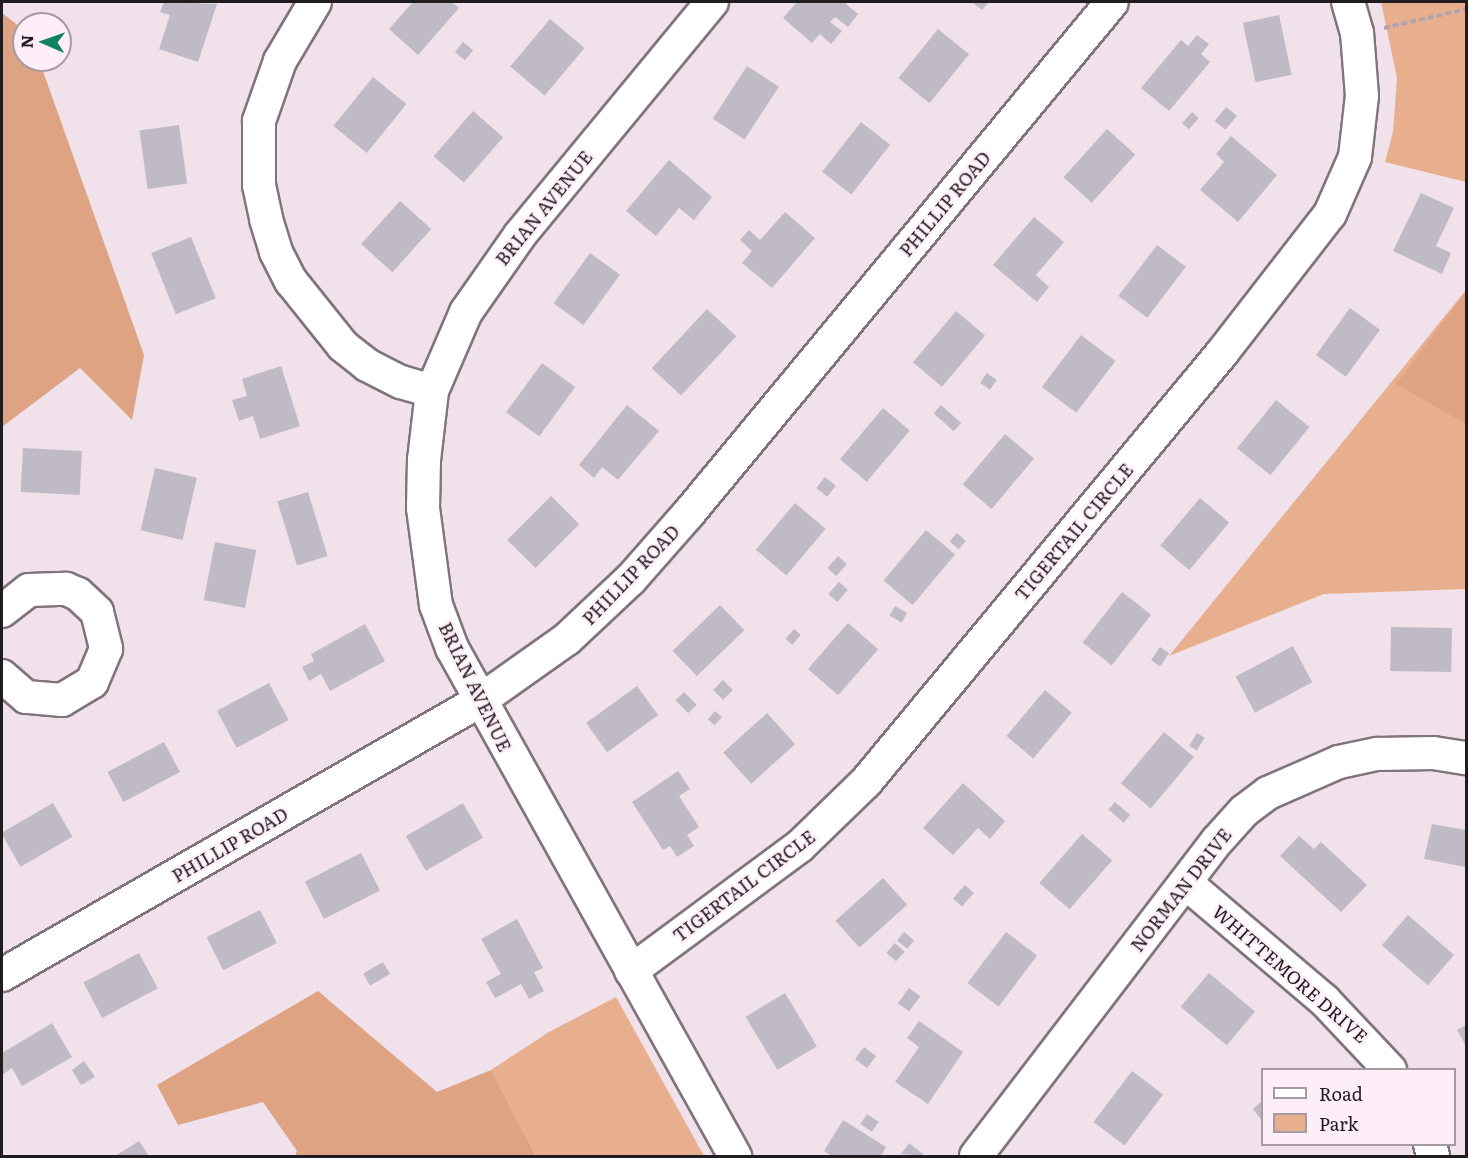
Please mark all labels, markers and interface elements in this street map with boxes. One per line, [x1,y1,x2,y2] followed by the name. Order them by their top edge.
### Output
[12,12,72,72] north arrow
[14,34,38,49] text: N
[491,146,597,270] street label: BRIAN AVENUE
[895,147,995,261] street label: PHILLIP ROAD
[1010,459,1138,605] street label: TIGERTAIL CIRCLE
[578,521,684,629] street label: PHILLIP ROAD
[434,619,516,755] street label: BRIAN AVENUE
[168,803,292,887] street label: PHILLIP ROAD
[1126,824,1236,956] street label: NORMAN DRIVE
[669,826,819,946] street label: TIGERTAIL CIRCLE
[1208,901,1372,1047] street label: WHITTEMORE DRIVE
[1261,1068,1456,1146] legend
[1319,1080,1363,1107] text: Road
[1319,1110,1358,1137] text: Park

